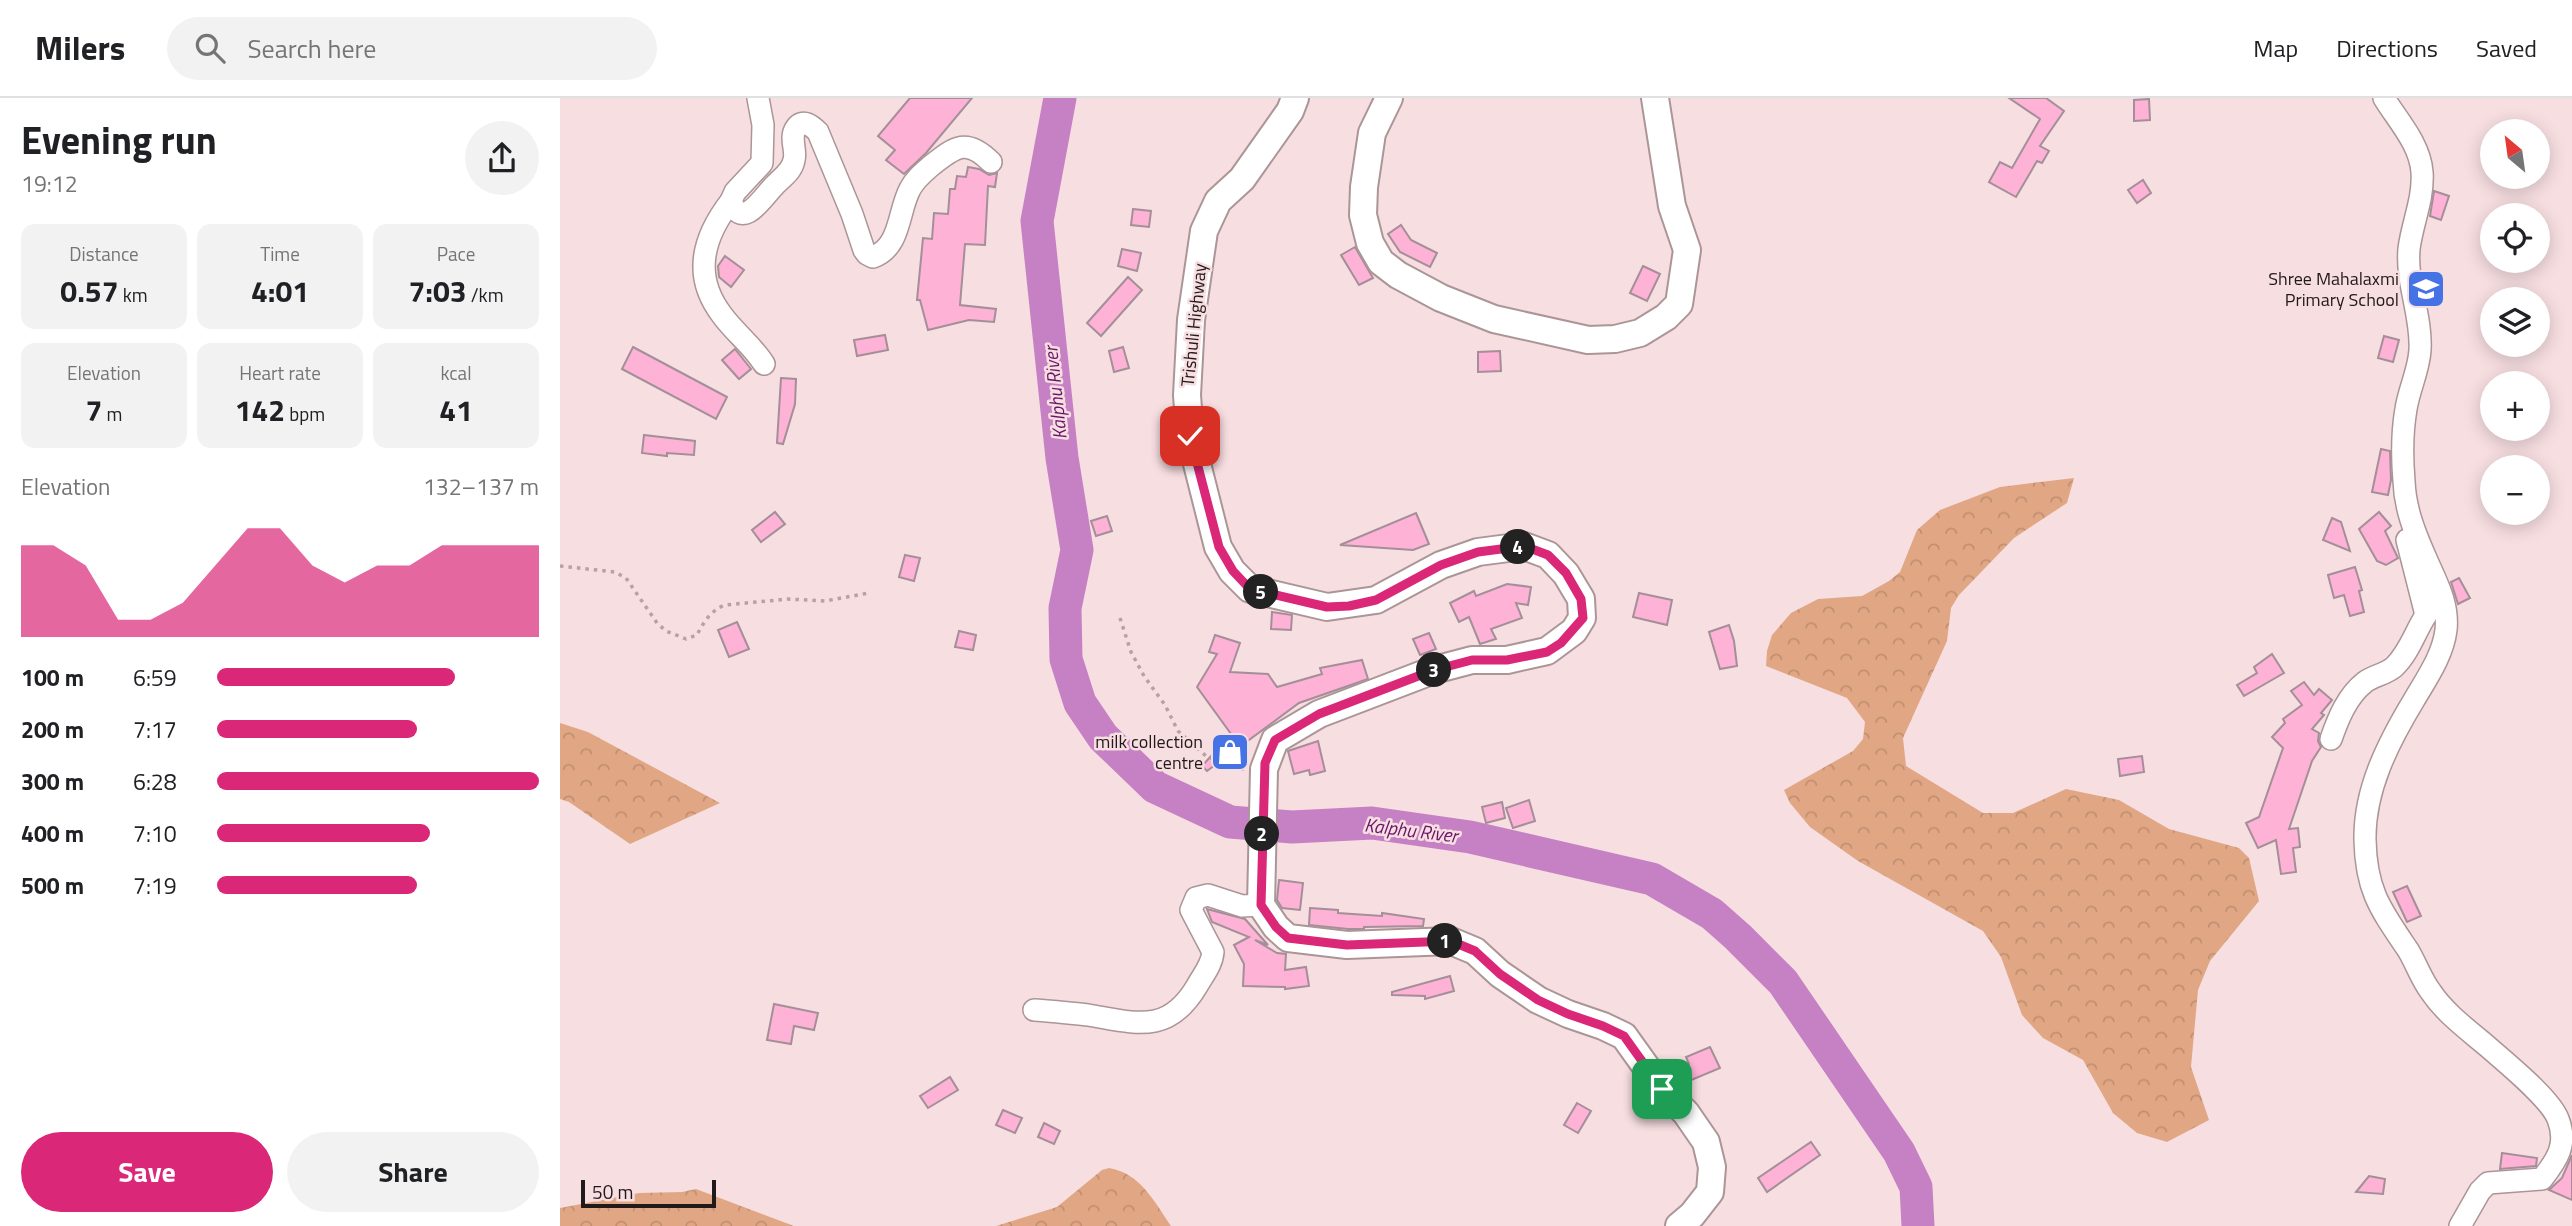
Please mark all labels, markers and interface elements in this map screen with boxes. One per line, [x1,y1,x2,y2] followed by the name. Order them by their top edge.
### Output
[167,17,657,80] search box
[35,23,125,73] text: Milers
[191,29,229,67] icon: search
[247,29,376,68] text: Search here
[2253,30,2298,66] text: Map
[2336,30,2438,66] text: Directions
[2476,30,2537,66] text: Saved
[21,111,217,169] text: Evening run
[2480,119,2550,189] north arrow
[2480,119,2550,525] map controls
[465,121,539,195] button: share
[21,166,78,201] text: 19:12
[2480,203,2550,273] button: locate
[69,239,139,268] text: Distance
[260,239,300,268] text: Time
[437,239,475,268] text: Pace
[1174,262,1213,388] street label: Trishuli Highway
[2268,265,2399,313] place label: Shree Mahalaxmi Primary School
[60,268,118,314] text: 0.57
[251,268,309,314] text: 4:01
[408,268,467,314] text: 7:03
[2405,268,2447,310] school or university icon: Shree Mahalaxmi Primary School
[118,280,148,309] text: km
[467,280,504,309] text: /km
[2480,287,2550,357] button: layers
[1035,343,1074,441] water label: Kalphu River
[67,358,141,387] text: Elevation
[239,358,321,387] text: Heart rate
[440,358,472,387] text: kcal
[2480,371,2550,441] button: +
[86,387,102,433] text: 7
[235,387,285,433] text: 142
[439,387,473,433] text: 41
[102,399,122,428] text: m
[285,399,325,428] text: bpm
[1160,406,1220,466] pin
[1171,417,1209,455] icon: check
[2480,455,2550,525] button: −
[21,469,110,504] text: Elevation
[423,469,539,504] text: 132–137 m
[1500,530,1536,564] pin: 4
[1512,532,1523,561] text: 4
[1244,574,1278,610] pin: 5
[1255,577,1266,606] text: 5
[1416,652,1452,688] pin: 3
[1428,655,1439,684] text: 3
[21,660,84,695] text: 100 m
[133,660,177,695] text: 6:59
[21,712,84,747] text: 200 m
[133,712,177,747] text: 7:17
[1095,728,1203,776] place label: milk collection centre
[1209,731,1251,773] shop icon: milk collection centre
[21,764,84,799] text: 300 m
[133,764,177,799] text: 6:28
[1363,809,1461,850] water label: Kalphu River
[21,816,84,851] text: 400 m
[133,816,177,851] text: 7:10
[1244,816,1280,852] pin: 2
[1256,819,1267,848] text: 2
[21,868,84,903] text: 500 m
[133,868,177,903] text: 7:19
[1428,924,1463,958] pin: 1
[1439,926,1450,955] text: 1
[1632,1059,1692,1119] pin
[1643,1070,1681,1108] icon: arrive
[21,1132,273,1212] button: Save
[287,1132,539,1212] button: Share
[581,1177,716,1209] scale bar
[592,1177,633,1206] text: 50 m

